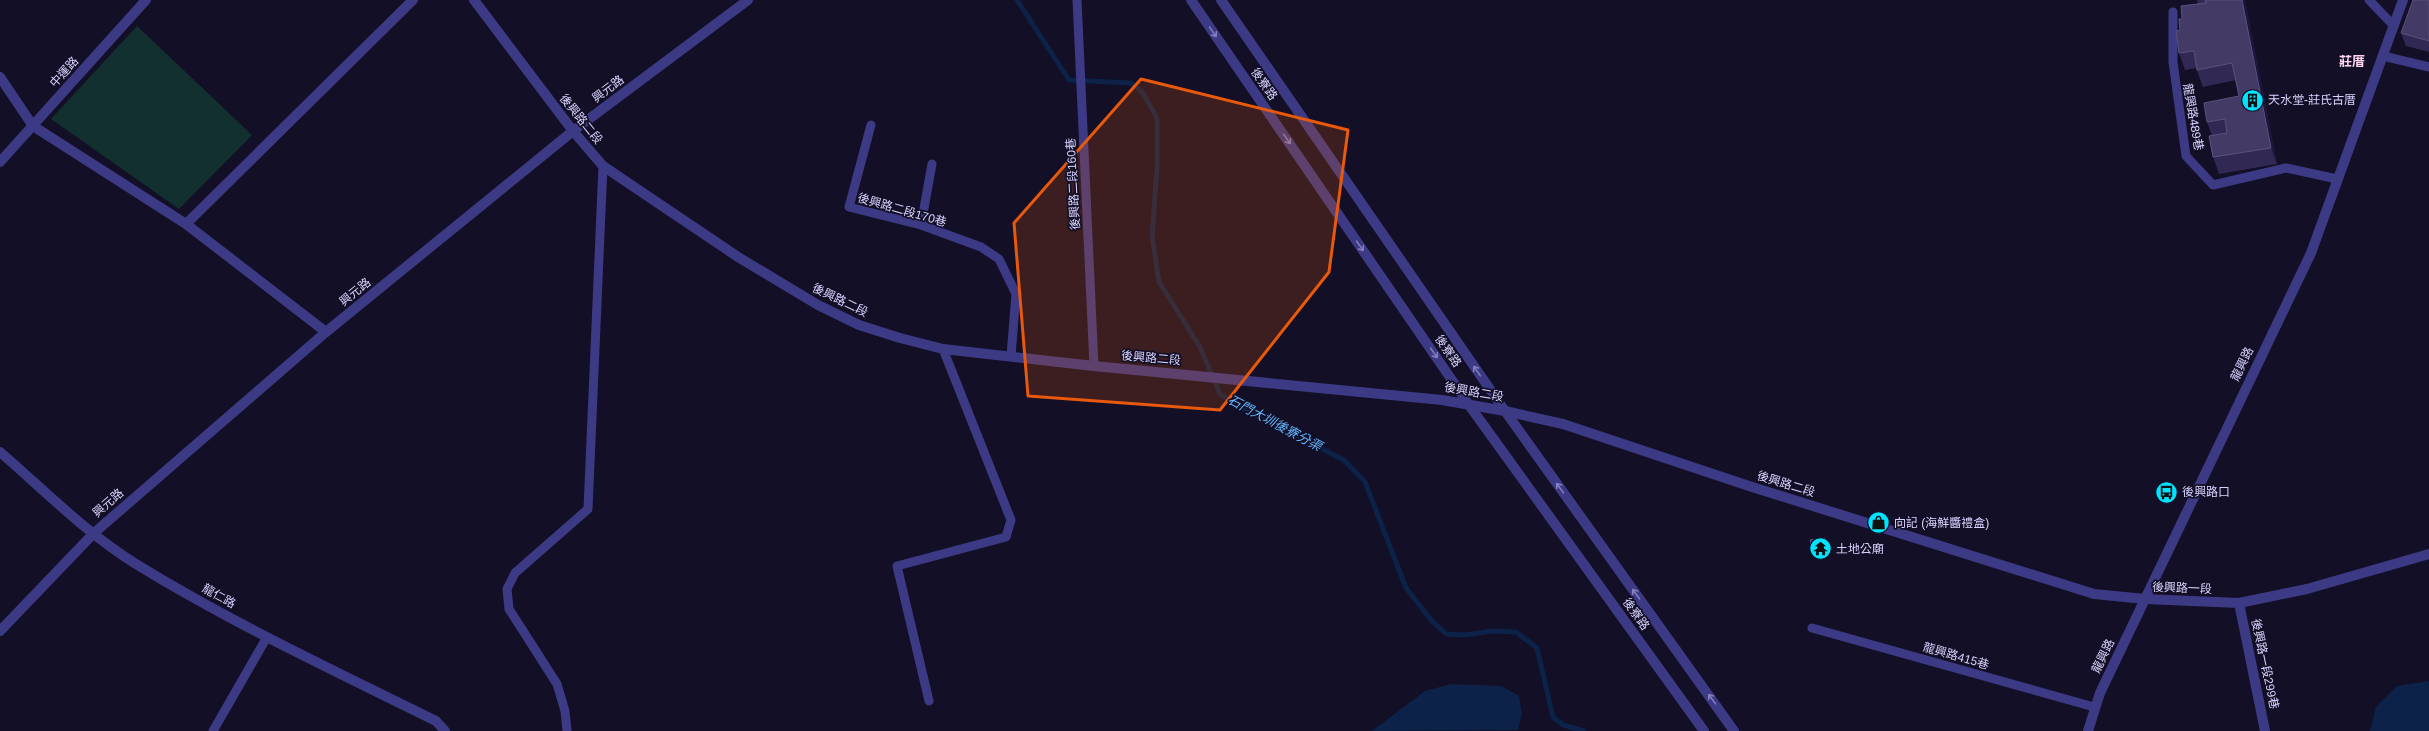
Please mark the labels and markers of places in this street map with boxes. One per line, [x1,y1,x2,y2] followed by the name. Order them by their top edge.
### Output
[2240,87,2266,113] building icon: 天水堂-莊氏古厝
[2268,93,2356,107] place label: 天水堂-莊氏古厝
[2154,479,2180,505] bus stop icon: 後興路口
[2182,485,2230,499] place label: 後興路口
[1865,510,1891,536] shop icon: 向記 (海鮮醬禮盒)
[1894,516,1989,530] place label: 向記 (海鮮醬禮盒)
[1807,536,1833,562] temple icon: 土地公廟
[1836,542,1884,556] place label: 土地公廟

